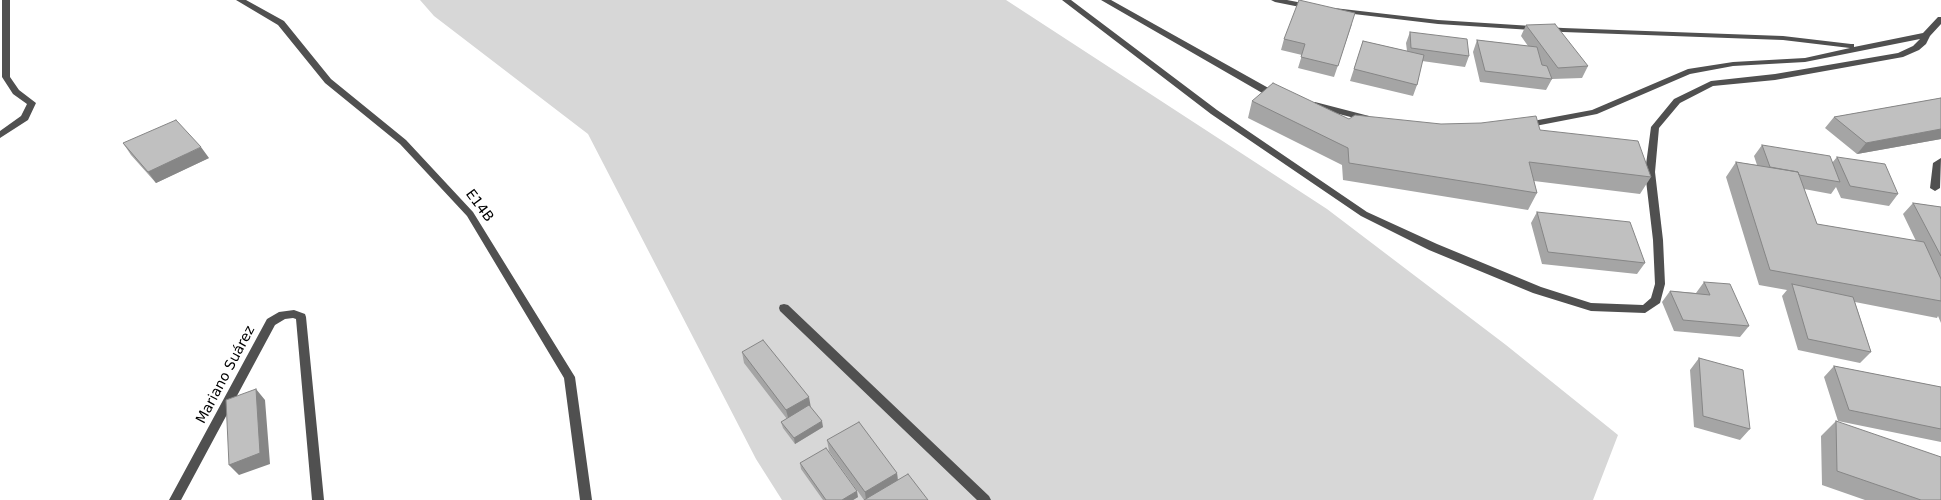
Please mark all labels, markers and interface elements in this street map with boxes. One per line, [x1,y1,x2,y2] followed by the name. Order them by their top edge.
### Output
[461,186,497,226] street label: E14B
[193,323,259,427] street label: Mariano Suárez

